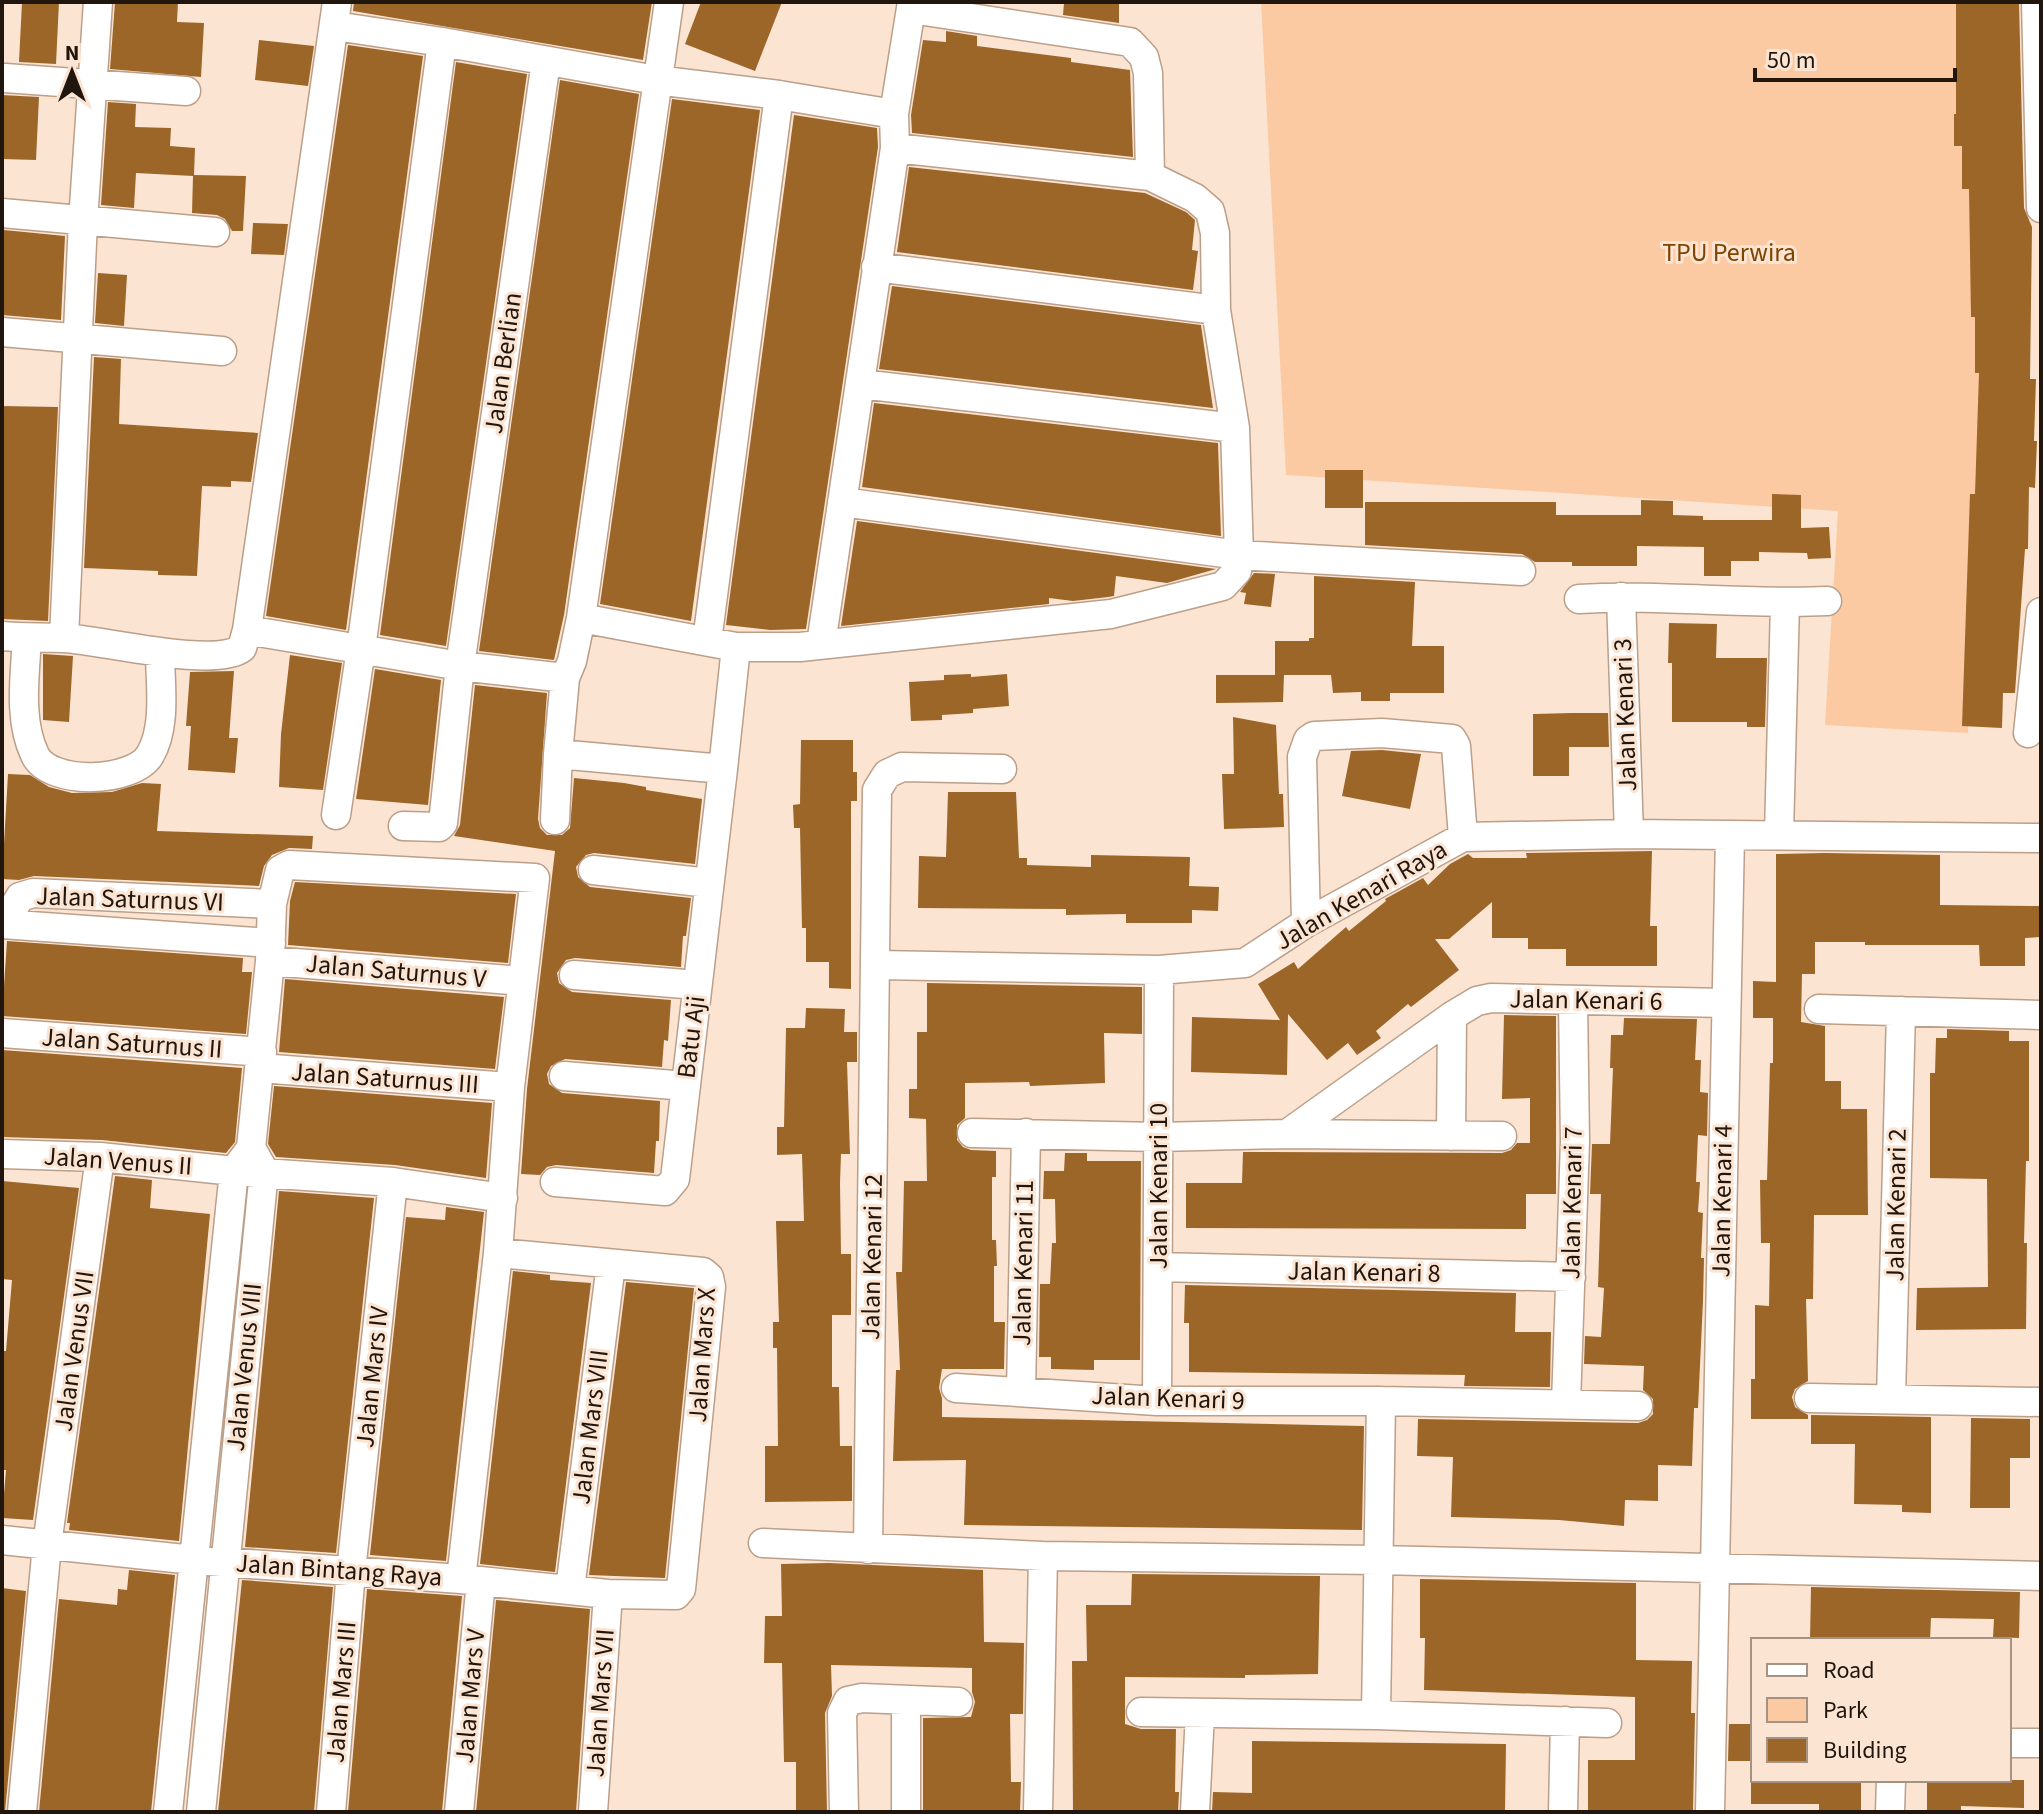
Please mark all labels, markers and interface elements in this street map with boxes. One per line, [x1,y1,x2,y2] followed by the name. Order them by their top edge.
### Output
[32,32,112,112] north arrow
[1755,32,1955,82] scale bar
[65,37,79,69] text: N
[1767,43,1816,78] text: 50 m
[1662,234,1796,271] park label: TPU Perwira
[475,290,531,436] street label: Jalan Berlian
[1604,638,1646,792] street label: Jalan Kenari 3
[1268,831,1454,959] street label: Jalan Kenari Raya
[35,877,225,921] street label: Jalan Saturnus VI
[304,945,488,997] street label: Jalan Saturnus V
[1509,980,1663,1020] street label: Jalan Kenari 6
[668,994,714,1080] street label: Batu Aji
[40,1018,224,1068] street label: Jalan Saturnus II
[290,1053,480,1103] street label: Jalan Saturnus III
[1140,1103,1177,1269] street label: Jalan Kenari 10
[1702,1124,1742,1278] street label: Jalan Kenari 4
[1552,1126,1592,1280] street label: Jalan Kenari 7
[1876,1128,1916,1282] street label: Jalan Kenari 2
[43,1137,193,1185] street label: Jalan Venus II
[852,1174,892,1340] street label: Jalan Kenari 12
[1003,1180,1043,1346] street label: Jalan Kenari 11
[1287,1252,1441,1292] street label: Jalan Kenari 8
[44,1268,104,1434] street label: Jalan Venus VII
[217,1281,271,1453] street label: Jalan Venus VIII
[679,1286,725,1424] street label: Jalan Mars X
[346,1304,398,1450] street label: Jalan Mars IV
[562,1347,618,1507] street label: Jalan Mars VIII
[1091,1377,1245,1419] street label: Jalan Kenari 9
[234,1544,444,1596] street label: Jalan Bintang Raya
[316,1620,366,1764] street label: Jalan Mars III
[446,1626,494,1765] street label: Jalan Mars V
[576,1627,624,1779] street label: Jalan Mars VII
[1751,1638,2011,1782] legend
[1823,1653,1875,1688] text: Road
[1823,1693,1868,1728] text: Park
[1823,1733,1907,1768] text: Building

